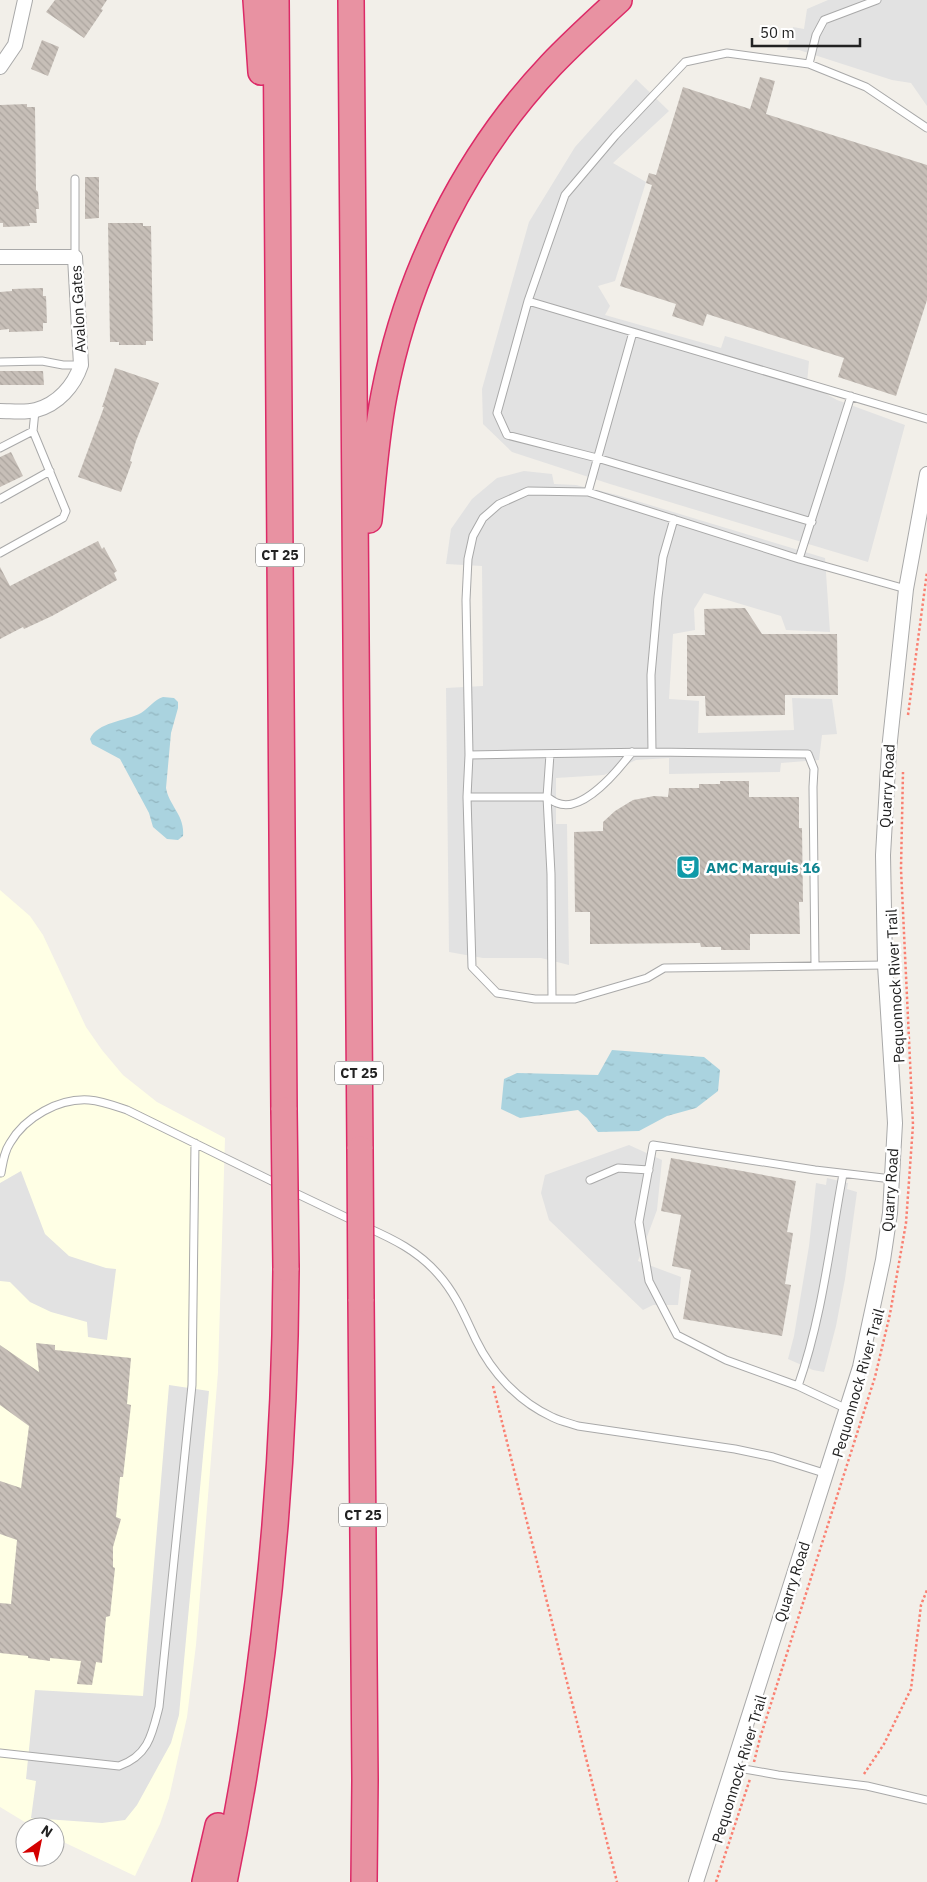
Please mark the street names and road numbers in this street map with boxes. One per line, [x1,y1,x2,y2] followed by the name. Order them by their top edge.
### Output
[66,264,90,354] street label: Avalon Gates
[256,544,304,566] road number: CT 25
[875,744,899,828] street label: Quarry Road
[881,909,909,1063] street label: Pequonnock River Trail
[335,1062,383,1084] road number: CT 25
[878,1148,902,1232] street label: Quarry Road
[828,1306,888,1460] street label: Pequonnock River Trail
[339,1504,387,1526] road number: CT 25
[770,1539,814,1625] street label: Quarry Road
[707,1693,771,1845] street label: Pequonnock River Trail

